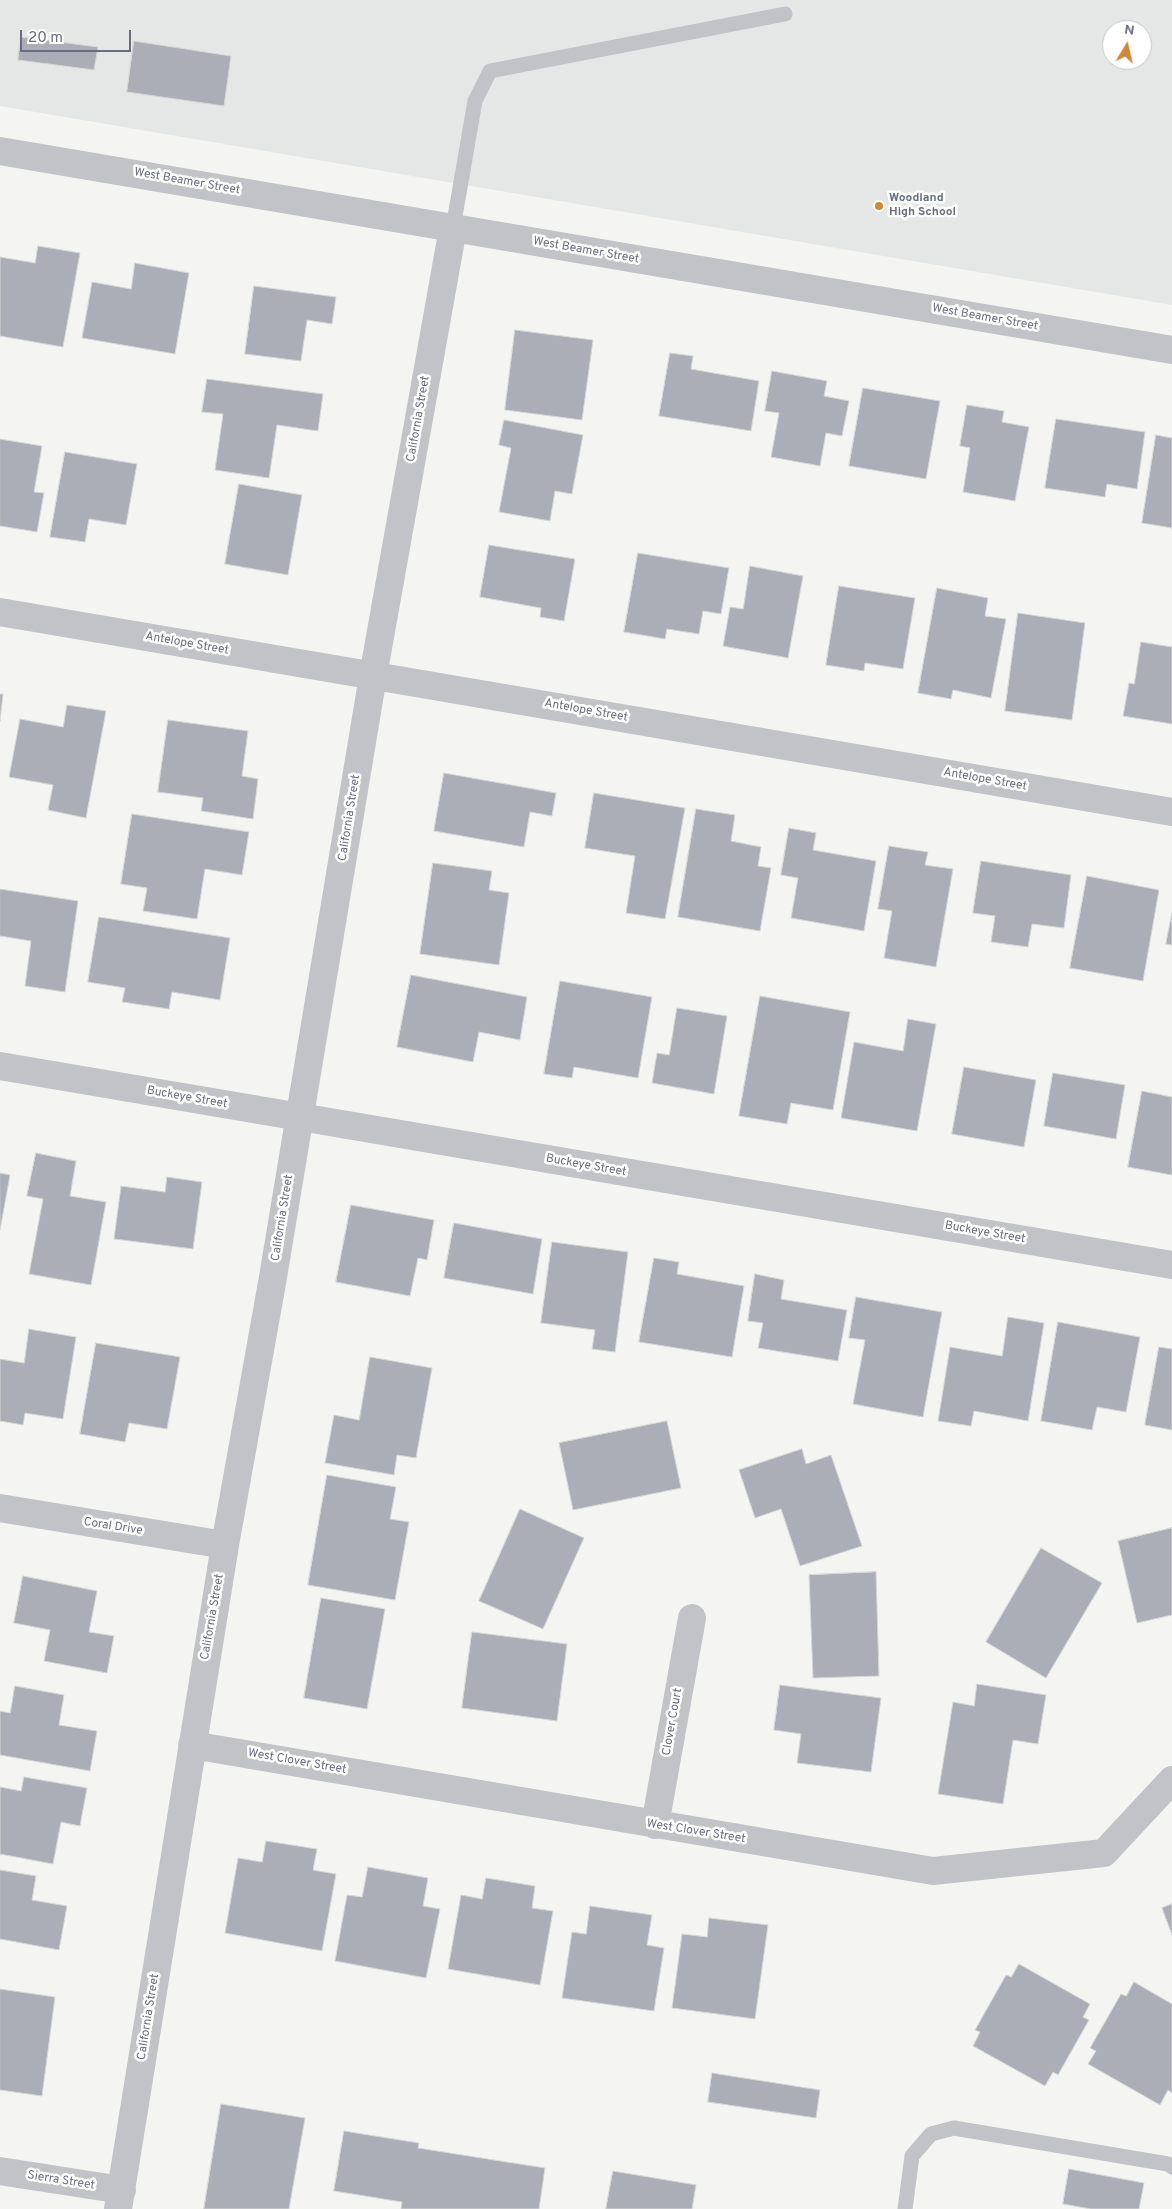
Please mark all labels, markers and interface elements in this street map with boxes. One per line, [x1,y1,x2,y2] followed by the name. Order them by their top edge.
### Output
[22,20,134,52] scale bar
[1102,20,1152,70] north arrow
[1123,21,1136,40] text: N
[28,29,63,48] text: 20 m
[133,166,241,198] street label: West Beamer Street
[889,192,956,220] place label: Woodland High School
[873,200,885,212] marker: Woodland High School
[532,235,640,267] street label: West Beamer Street
[931,302,1039,334] street label: West Beamer Street
[404,375,434,463] street label: California Street
[144,630,230,658] street label: Antelope Street
[543,697,629,725] street label: Antelope Street
[942,766,1028,794] street label: Antelope Street
[336,774,364,862] street label: California Street
[146,1084,228,1112] street label: Buckeye Street
[545,1152,627,1180] street label: Buckeye Street
[269,1174,297,1262] street label: California Street
[944,1219,1026,1247] street label: Buckeye Street
[82,1515,144,1539] street label: Coral Drive
[198,1573,228,1661] street label: California Street
[660,1687,686,1757] street label: Clover Court
[247,1746,347,1778] street label: West Clover Street
[646,1817,746,1847] street label: West Clover Street
[135,1973,163,2061] street label: California Street
[26,2169,96,2193] street label: Sierra Street

